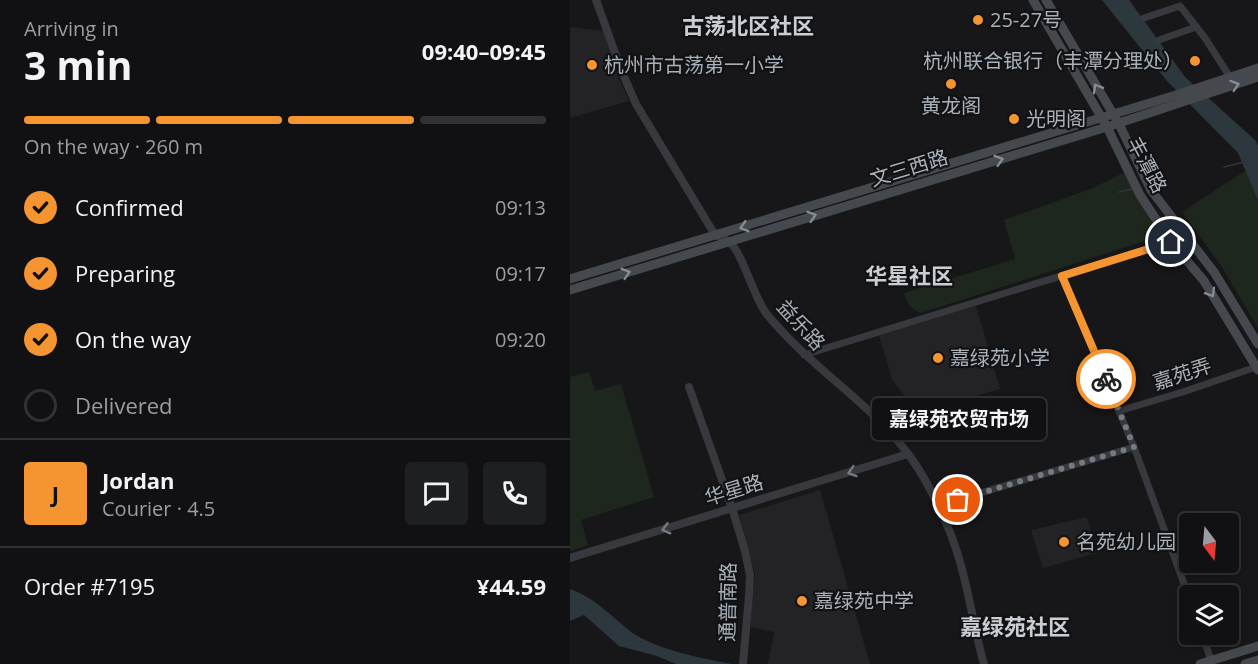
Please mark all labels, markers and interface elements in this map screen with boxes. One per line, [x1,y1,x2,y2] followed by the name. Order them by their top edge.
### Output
[990,6,1062,33] place label: 25-27号
[682,10,814,40] district label: 古荡北区社区
[971,13,985,27] marker: 25-27号
[24,15,119,42] text: Arriving in
[422,36,546,66] text: 09:40–09:45
[24,38,132,91] text: 3 min
[923,47,1183,74] place label: 杭州联合银行（丰潭分理处）
[604,51,784,78] place label: 杭州市古荡第一小学
[1188,54,1202,68] marker: 杭州联合银行（丰潭分理处）
[585,58,599,72] marker: 杭州市古荡第一小学
[944,77,958,91] marker: 黄龙阁
[1229,79,1240,92] one-way arrow
[1093,84,1105,94] one-way arrow
[921,92,981,119] place label: 黄龙阁
[1026,105,1086,132] place label: 光明阁
[1007,112,1021,126] marker: 光明阁
[1121,132,1173,198] street label: 丰潭路
[24,133,203,160] text: On the way · 260 m
[867,143,951,192] street label: 文三西路
[993,155,1004,167] one-way arrow
[24,191,57,224] icon: check
[75,192,184,222] text: Confirmed
[495,194,546,221] text: 09:13
[806,211,817,223] one-way arrow
[1145,216,1196,267] pin
[739,220,750,232] one-way arrow
[1154,225,1187,258] icon: home
[24,257,57,290] icon: check
[75,258,175,288] text: Preparing
[495,260,546,287] text: 09:17
[865,260,953,290] district label: 华星社区
[620,268,631,280] one-way arrow
[1204,287,1215,297] one-way arrow
[771,293,831,356] street label: 益乐路
[24,323,57,356] icon: check
[75,324,191,354] text: On the way
[495,326,546,353] text: 09:20
[950,344,1050,371] place label: 嘉绿苑小学
[1076,349,1136,409] courier
[931,351,945,365] marker: 嘉绿苑小学
[1149,351,1215,396] street label: 嘉苑弄
[1090,363,1123,396] icon: bike
[75,390,173,420] text: Delivered
[871,398,1045,440] callout: 嘉绿苑农贸市场
[889,405,1029,432] text: 嘉绿苑农贸市场
[405,462,468,525] button: chat
[483,462,546,525] button: phone
[847,464,858,477] one-way arrow
[102,465,175,495] text: Jordan
[701,468,766,511] street label: 华星路
[932,474,983,525] pin
[52,478,59,508] text: J
[941,483,974,516] icon: bag
[102,495,215,522] text: Courier · 4.5
[1179,513,1239,573] north arrow
[1179,513,1239,645] map controls
[661,521,671,534] one-way arrow
[1076,528,1176,555] place label: 名苑幼儿园
[1057,535,1071,549] marker: 名苑幼儿园
[713,562,742,642] street label: 通普南路
[24,571,155,601] text: Order #7195
[477,571,546,601] text: ¥44.59
[1179,585,1239,645] button: layers
[814,587,914,614] place label: 嘉绿苑中学
[795,594,809,608] marker: 嘉绿苑中学
[960,611,1070,641] district label: 嘉绿苑社区

